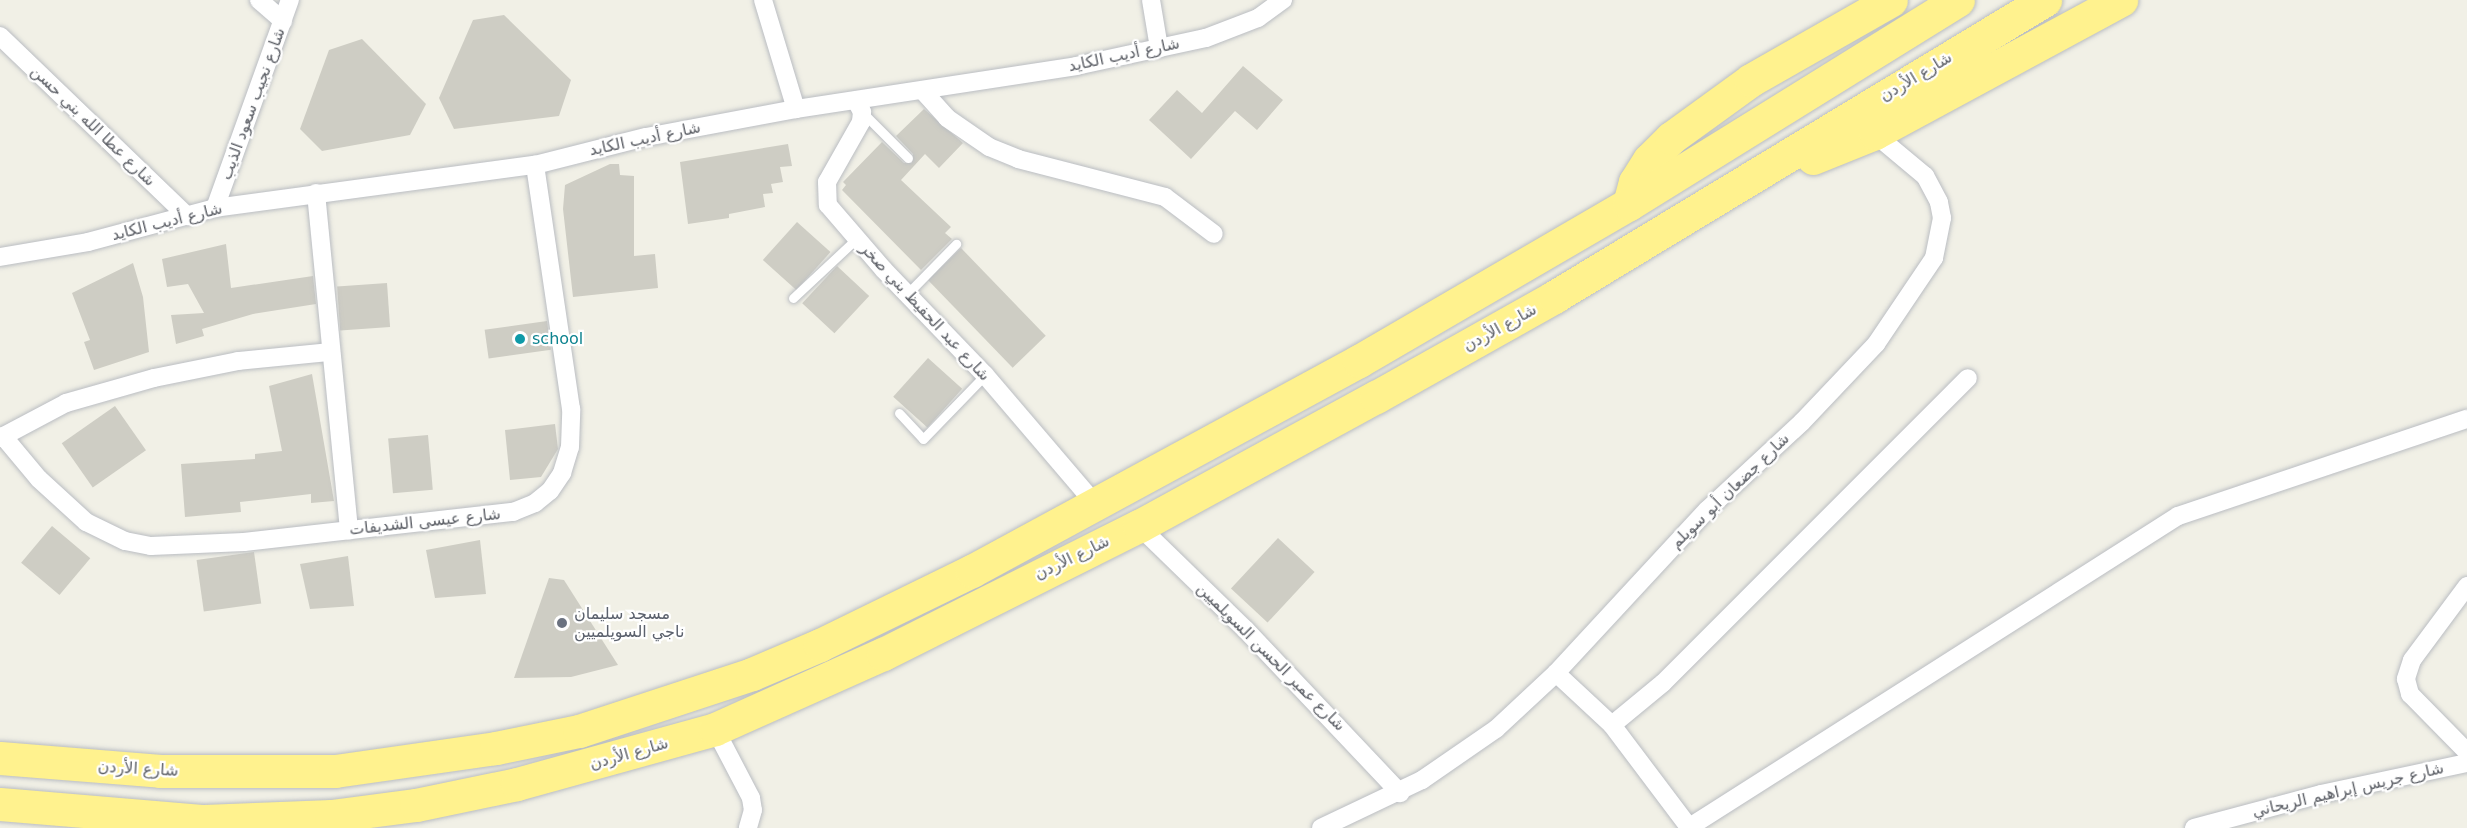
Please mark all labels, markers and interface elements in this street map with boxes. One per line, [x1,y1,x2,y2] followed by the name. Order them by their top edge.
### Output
[217,25,289,183] street label: شارع نجيب سعود الذيب
[1067,34,1181,76] street label: شارع أديب الكايد
[1876,48,1956,106] street label: شارع الأردن
[27,62,159,190] street label: شارع عطا الله بني حسن
[588,118,702,160] street label: شارع أديب الكايد
[110,199,224,245] street label: شارع أديب الكايد
[856,239,994,385] street label: شارع عبد الحفيظ بني صخر
[1460,300,1540,356] street label: شارع الأردن
[532,329,583,349] place label: school
[513,332,527,346] marker: school
[1666,429,1794,553] street label: شارع جضعان أبو سويلم
[348,504,502,540] street label: شارع عيسى الشديفات
[1031,532,1113,584] street label: شارع الأردن
[1193,579,1349,735] street label: شارع عمير الحسن السويلميين
[574,604,684,642] place label: مسجد سليمان ناجي السويلميين
[555,616,569,630] marker: مسجد سليمان ناجي السويلميين
[588,734,670,774] street label: شارع الأردن
[97,757,179,781] street label: شارع الأردن
[2250,759,2446,821] street label: شارع جريس إبراهيم الريحاني

